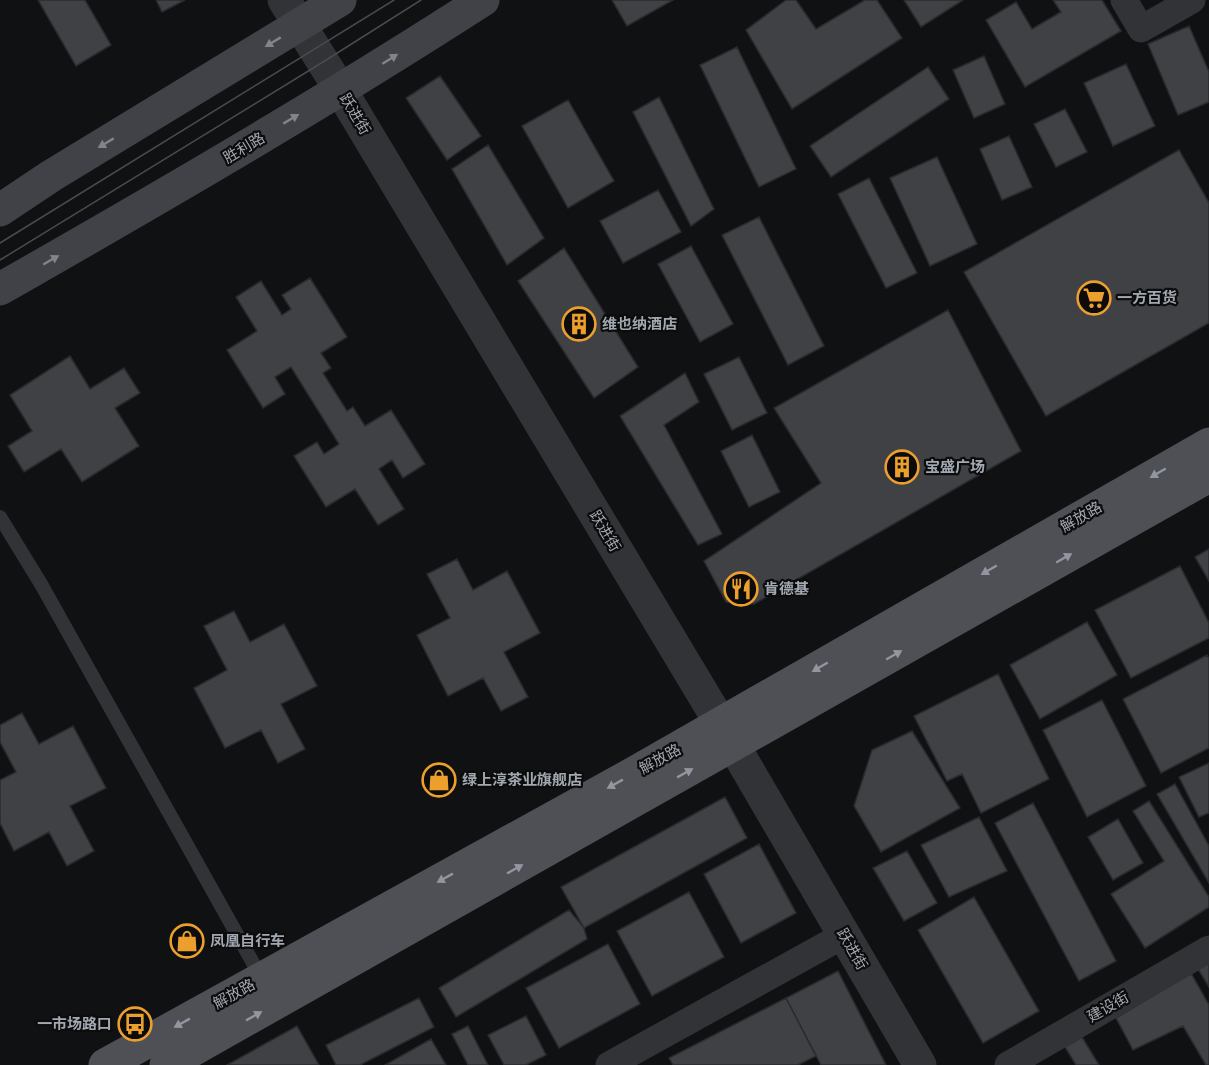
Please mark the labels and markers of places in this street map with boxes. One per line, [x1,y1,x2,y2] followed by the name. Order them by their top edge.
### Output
[1076,280,1112,316] supermarket icon: 一方百货
[1117,289,1177,307] place label: 一方百货
[561,306,597,342] building icon: 维也纳酒店
[602,315,677,333] place label: 维也纳酒店
[884,449,920,485] building icon: 宝盛广场
[925,458,985,476] place label: 宝盛广场
[723,571,759,607] restaurant icon: 肯德基
[764,580,809,598] place label: 肯德基
[421,762,457,798] shop icon: 绿上淳茶业旗舰店
[462,771,582,789] place label: 绿上淳茶业旗舰店
[169,923,205,959] shop icon: 凤凰自行车
[210,932,285,950] place label: 凤凰自行车
[117,1006,153,1042] bus stop icon: 一市场路口
[37,1015,112,1033] place label: 一市场路口

